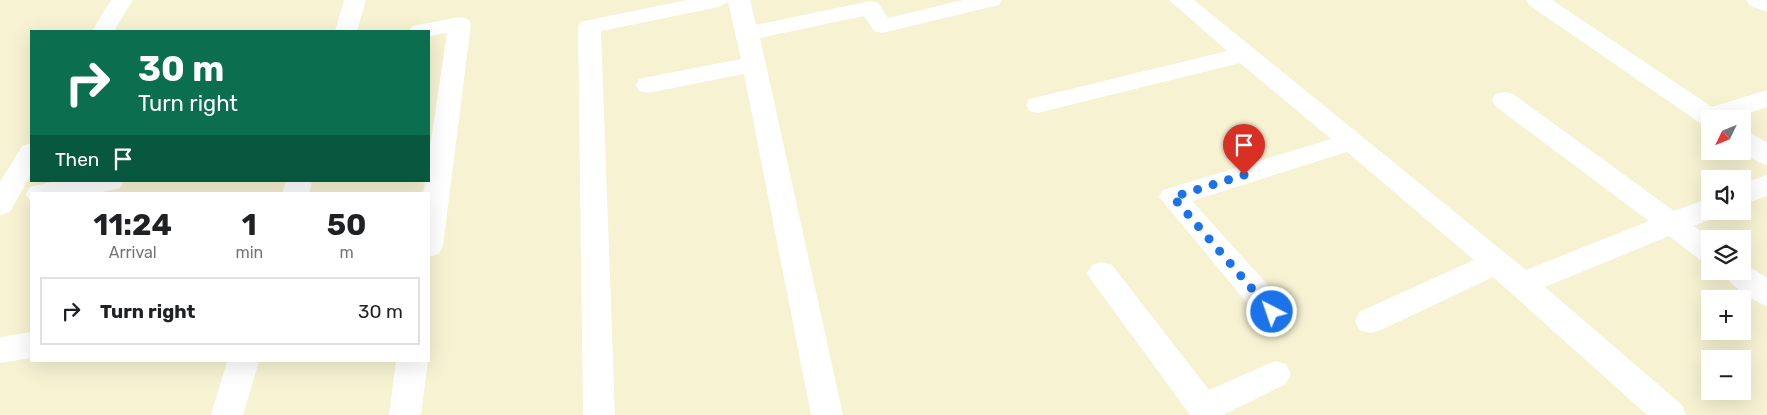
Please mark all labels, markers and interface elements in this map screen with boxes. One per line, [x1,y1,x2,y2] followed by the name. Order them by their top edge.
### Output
[138,48,224,90] text: 30 m
[55,50,120,115] icon: right
[138,90,238,117] text: Turn right
[1701,110,1751,160] north arrow
[1701,110,1751,400] map controls
[1223,124,1265,175] pin
[1230,131,1258,159] icon: arrive
[109,145,137,173] icon: arrive
[55,148,99,171] text: Then
[1701,170,1751,220] button: sound
[93,207,172,243] text: 11:24
[242,207,257,243] text: 1
[327,207,366,243] text: 50
[1701,230,1751,280] button: layers
[109,243,157,262] text: Arrival
[235,243,263,262] text: min
[339,243,354,262] text: m
[1245,285,1297,337] position arrow
[1701,290,1751,340] button: +
[57,297,85,325] icon: right
[100,300,195,323] text: Turn right
[358,300,403,323] text: 30 m
[1701,350,1751,400] button: −

